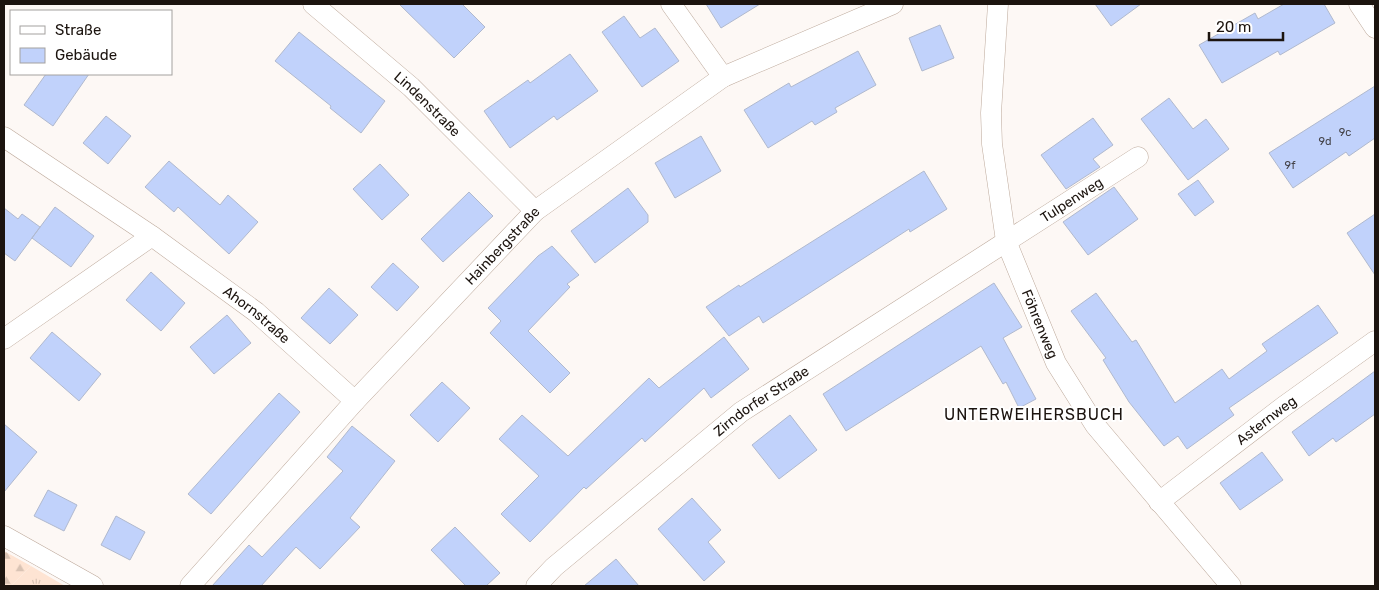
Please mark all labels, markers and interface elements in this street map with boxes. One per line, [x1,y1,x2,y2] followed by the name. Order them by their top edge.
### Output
[10,10,172,75] legend
[1209,10,1283,42] scale bar
[1216,18,1251,36] text: 20 m
[55,21,101,39] text: Straße
[55,46,117,64] text: Gebäude
[391,68,464,140] street label: Lindenstraße
[1339,126,1351,139] house number: 9c
[1318,135,1332,148] house number: 9d
[1285,159,1296,172] house number: 9f
[1037,173,1106,226] street label: Tulpenweg
[461,203,543,288] street label: Hainbergstraße
[220,282,294,347] street label: Ahornstraße
[1018,287,1062,361] street label: Föhrenweg
[710,362,812,440] street label: Zirndorfer Straße
[1233,392,1299,448] street label: Asternweg
[944,405,1124,424] district label: UNTERWEIHERSBUCH

